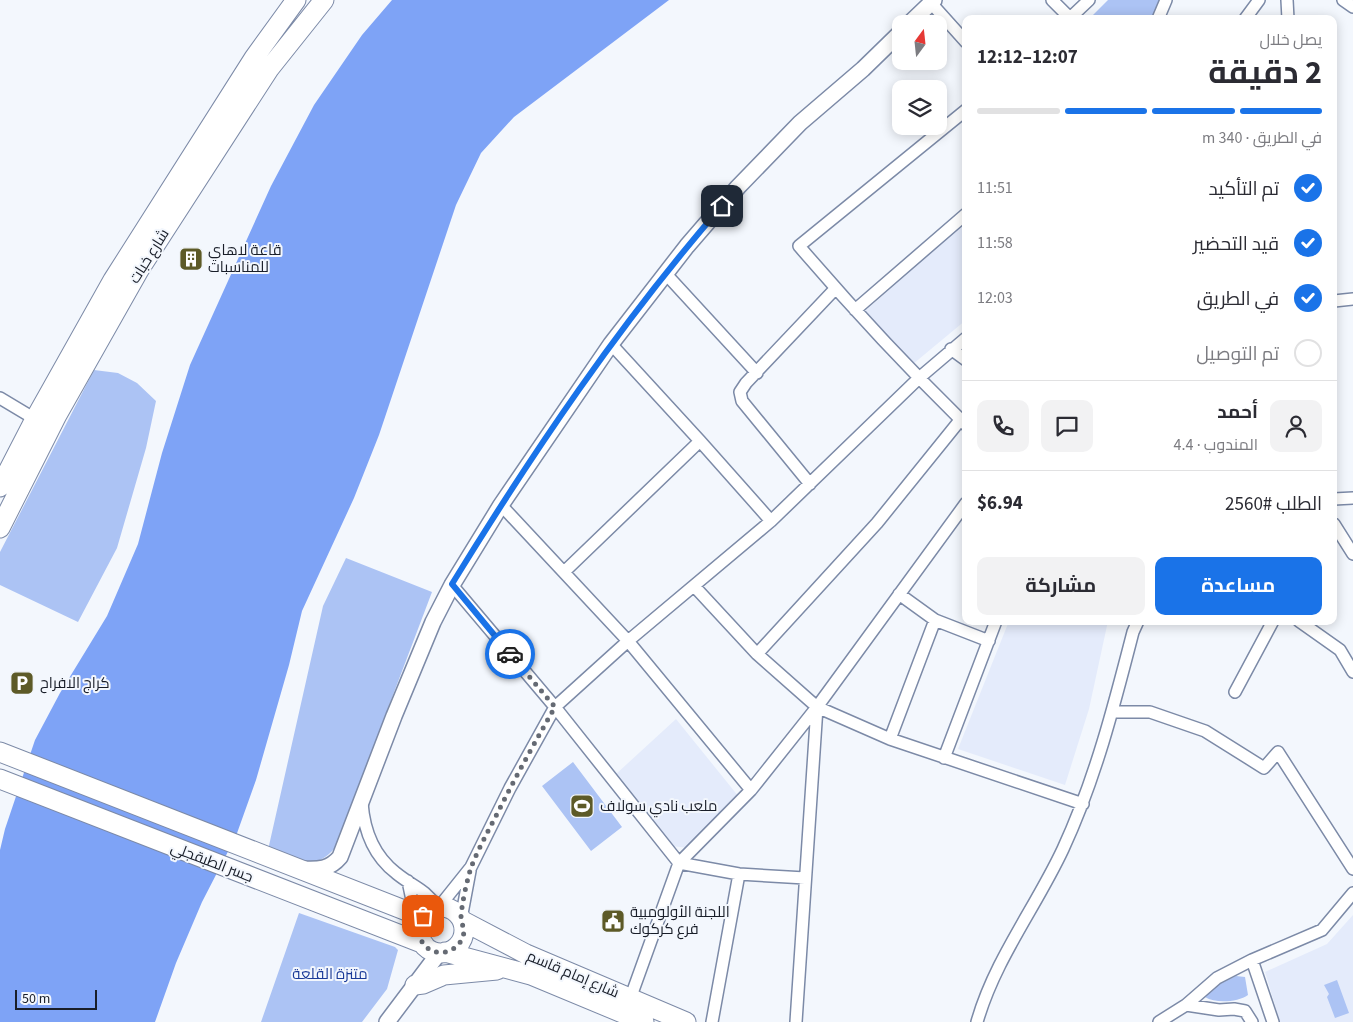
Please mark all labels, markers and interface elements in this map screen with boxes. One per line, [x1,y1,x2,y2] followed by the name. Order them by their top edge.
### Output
[892,15,948,70] north arrow
[892,15,947,135] map controls
[1259,29,1322,51] text: يصل خلال
[977,44,1078,71] text: 12:07–12:12
[1208,50,1322,96] text: 2 دقيقة
[892,80,947,135] button: layers
[1202,127,1322,149] text: في الطريق · 340 m
[1294,174,1322,202] icon: check
[1208,176,1279,203] text: تم التأكيد
[977,177,1013,199] text: 11:51
[701,185,743,227] pin
[708,192,736,220] icon: home
[124,225,175,288] street label: شارع خبات
[1294,229,1322,257] icon: check
[1193,231,1279,258] text: قيد التحضير
[977,232,1013,254] text: 11:58
[208,240,282,278] place label: قاعة لاهاي للمناسبات
[178,246,204,272] building icon: قاعة لاهاي للمناسبات
[1294,284,1322,312] icon: check
[1197,286,1279,313] text: في الطريق
[977,287,1013,309] text: 12:03
[1196,341,1279,368] text: تم التوصيل
[1217,399,1258,426] text: أحمد
[977,400,1029,452] button: phone
[1041,400,1093,452] button: chat
[1270,400,1322,452] button: person
[1174,434,1258,456] text: المندوب · 4.4
[977,490,1023,517] text: $6.94
[1225,491,1322,518] text: الطلب #2560
[977,557,1145,615] button: مشاركة
[1155,557,1322,615] button: مساعدة
[485,629,535,679] courier
[496,640,524,668] icon: car
[9,670,35,696] parking icon: كراج الافراح
[40,673,110,694] place label: كراج الافراح
[569,793,595,819] sports icon: ملعب نادي سولاف
[600,796,717,818] place label: ملعب نادي سولاف
[167,837,256,889] street label: جسر الطبقجلي
[402,895,444,937] pin
[409,902,437,930] icon: bag
[630,902,730,940] place label: اللجنة الأولومبية فرع كركوك
[600,908,626,934] public building icon: اللجنة الأولومبية فرع كركوك
[523,946,622,1003] street label: شارع إمام قاسم
[292,964,368,985] park label: متنزة القلعة
[15,987,98,1010] scale bar
[22,989,50,1009] text: 50 m

